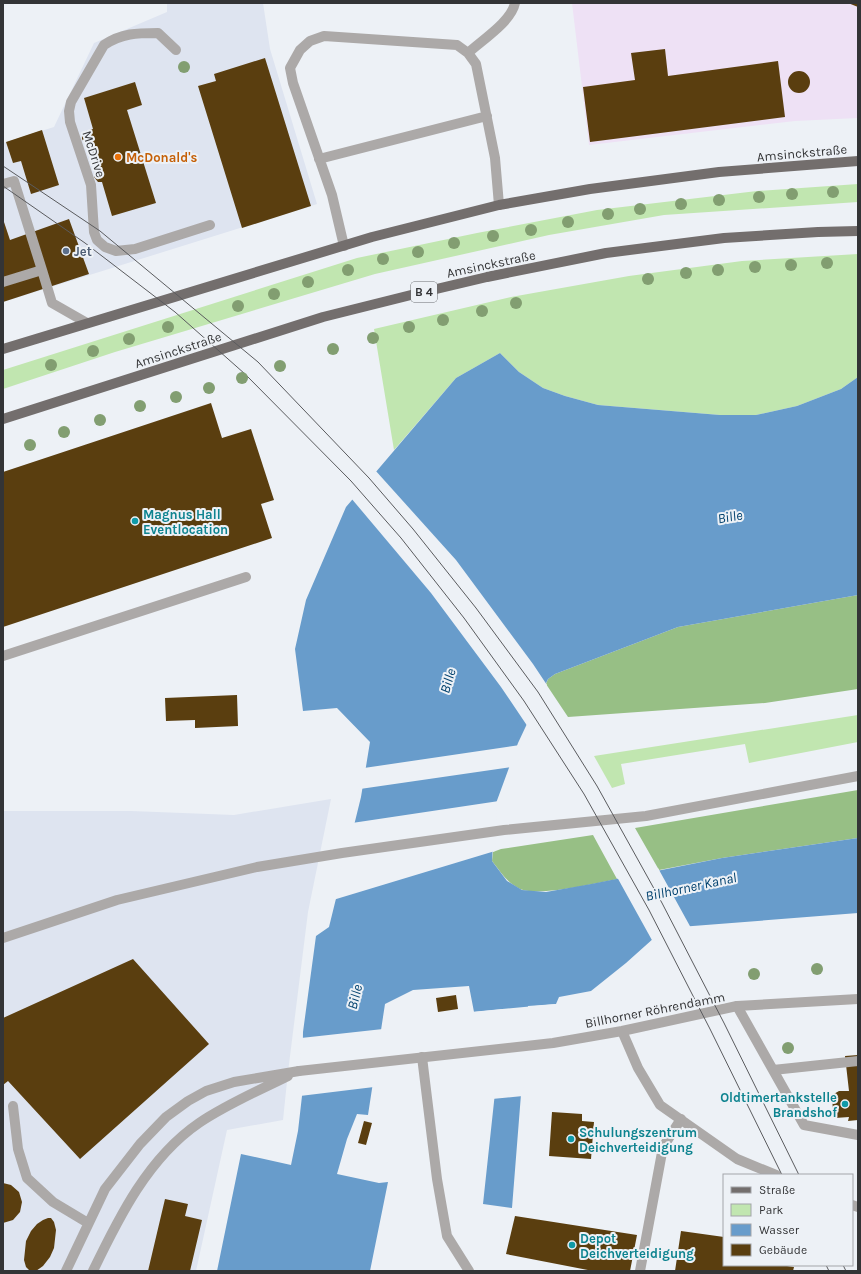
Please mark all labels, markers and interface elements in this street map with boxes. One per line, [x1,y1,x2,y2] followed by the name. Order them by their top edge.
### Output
[79,129,109,179] street label: McDrive
[756,142,848,164] street label: Amsinckstraße
[126,150,198,165] place label: McDonald's
[113,152,123,162] marker: McDonald's
[74,244,92,259] place label: Jet
[61,246,71,256] marker: Jet
[445,247,537,281] street label: Amsinckstraße
[411,282,437,302] road number: B 4
[133,329,224,371] street label: Amsinckstraße
[716,506,744,528] water label: Bille
[143,507,228,537] place label: Magnus Hall Eventlocation
[130,516,140,526] marker: Magnus Hall Eventlocation
[436,666,460,696] water label: Bille
[644,869,739,905] water label: Billhorner Kanal
[344,982,366,1011] water label: Bille
[584,989,726,1031] street label: Billhorner Röhrendamm
[720,1090,837,1120] place label: Oldtimertankstelle Brandshof
[840,1099,850,1109] marker: Oldtimertankstelle Brandshof
[579,1125,697,1155] place label: Schulungszentrum Deichverteidigung
[566,1134,576,1144] marker: Schulungszentrum Deichverteidigung
[723,1174,853,1266] legend
[759,1183,795,1197] text: Straße
[759,1203,784,1217] text: Park
[759,1223,800,1237] text: Wasser
[580,1231,694,1261] place label: Depot Deichverteidigung
[567,1240,577,1250] marker: Depot Deichverteidigung
[759,1243,807,1257] text: Gebäude

